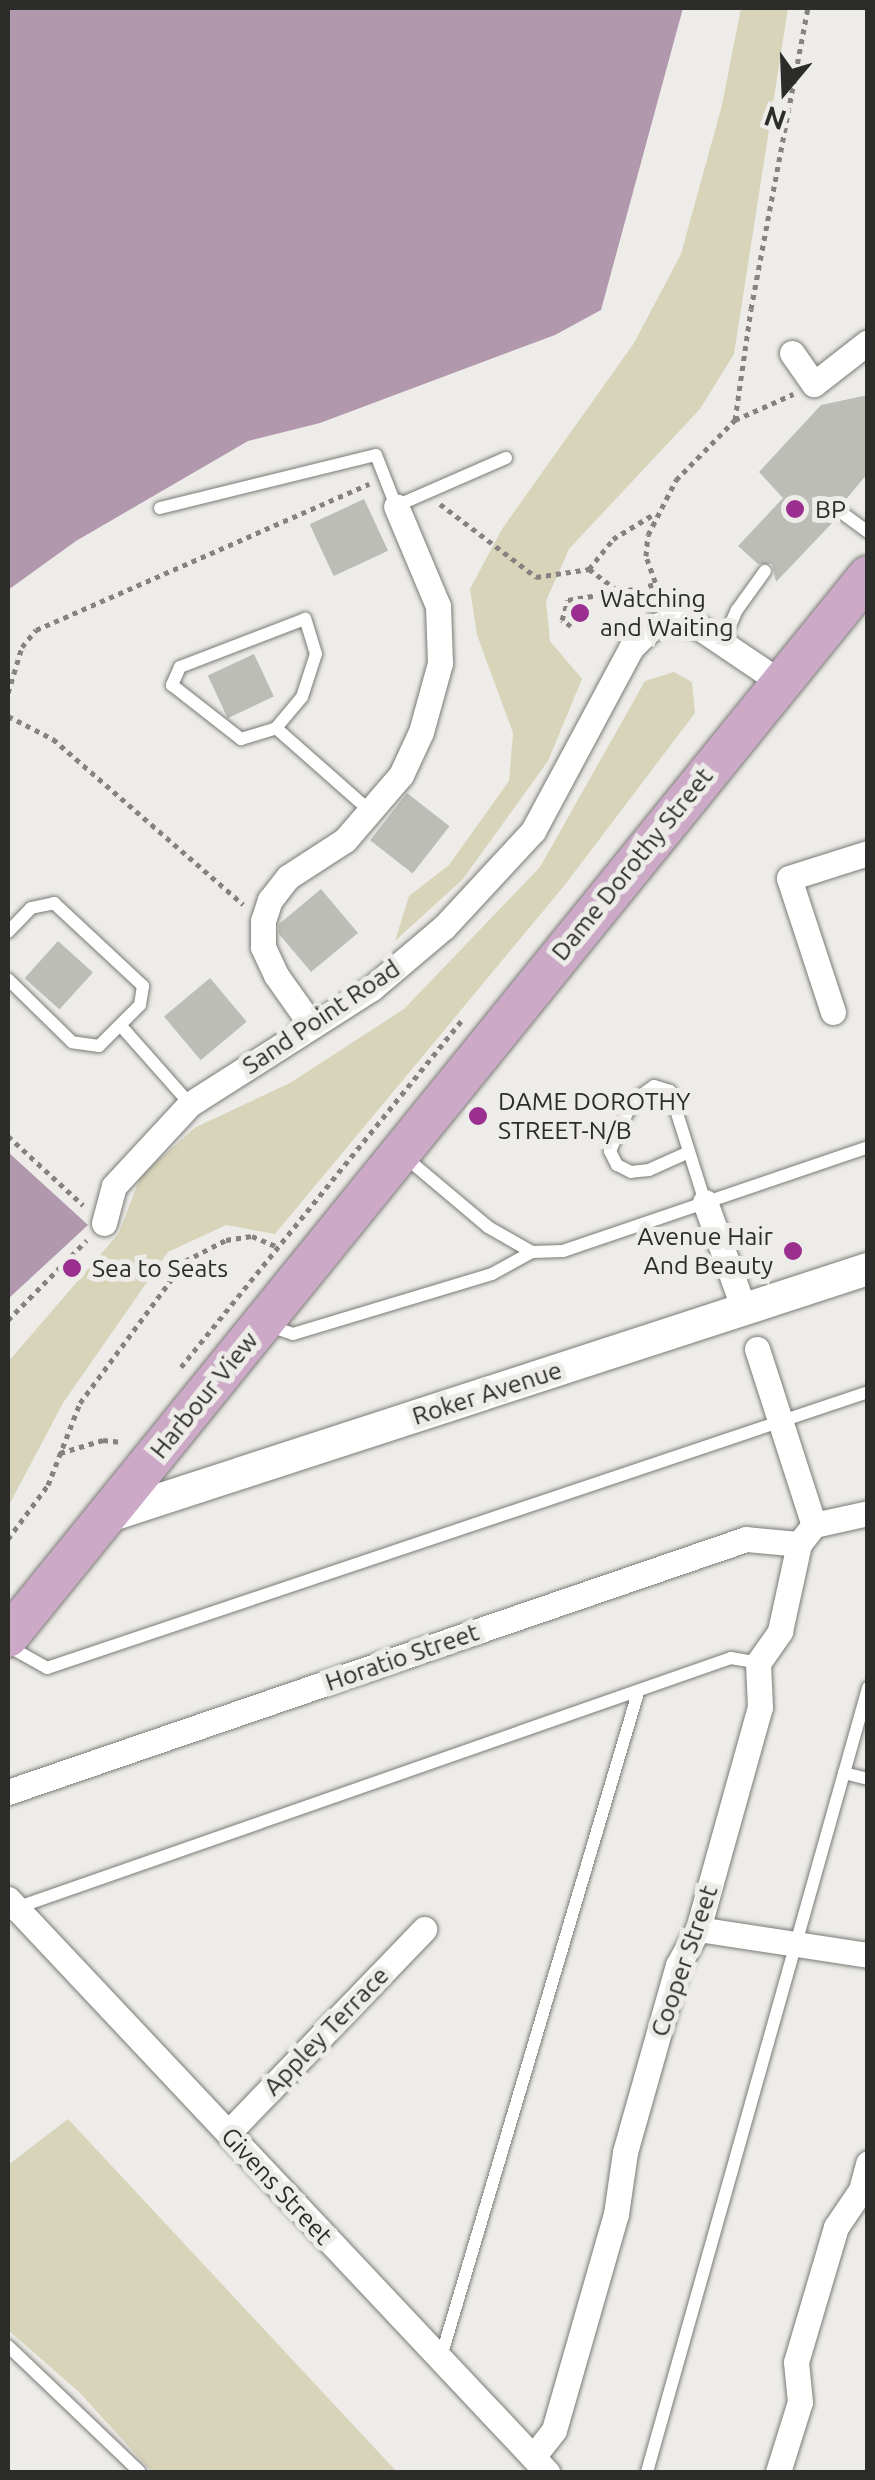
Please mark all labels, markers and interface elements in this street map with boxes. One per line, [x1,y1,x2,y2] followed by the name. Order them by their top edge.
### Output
[735,40,835,140] north arrow
[760,101,790,137] text: N
[815,494,846,524] place label: BP
[784,498,806,520] marker: BP
[600,584,734,643] place label: Watching and Waiting
[569,602,591,624] marker: Watching and Waiting
[545,762,719,966] street label: Dame Dorothy Street
[237,953,405,1081] street label: Sand Point Road
[498,1087,690,1146] place label: DAME DOROTHY STREET-N/B
[467,1105,489,1127] marker: DAME DOROTHY STREET-N/B
[637,1222,773,1281] place label: Avenue Hair And Beauty
[782,1240,804,1262] marker: Avenue Hair And Beauty
[92,1253,228,1283] place label: Sea to Seats
[61,1257,83,1279] marker: Sea to Seats
[144,1326,264,1464] street label: Harbour View
[408,1355,566,1431] street label: Roker Avenue
[321,1617,483,1697] street label: Horatio Street
[644,1881,724,2041] street label: Cooper Street
[257,1960,395,2102] street label: Appley Terrace
[215,2121,339,2251] street label: Givens Street

